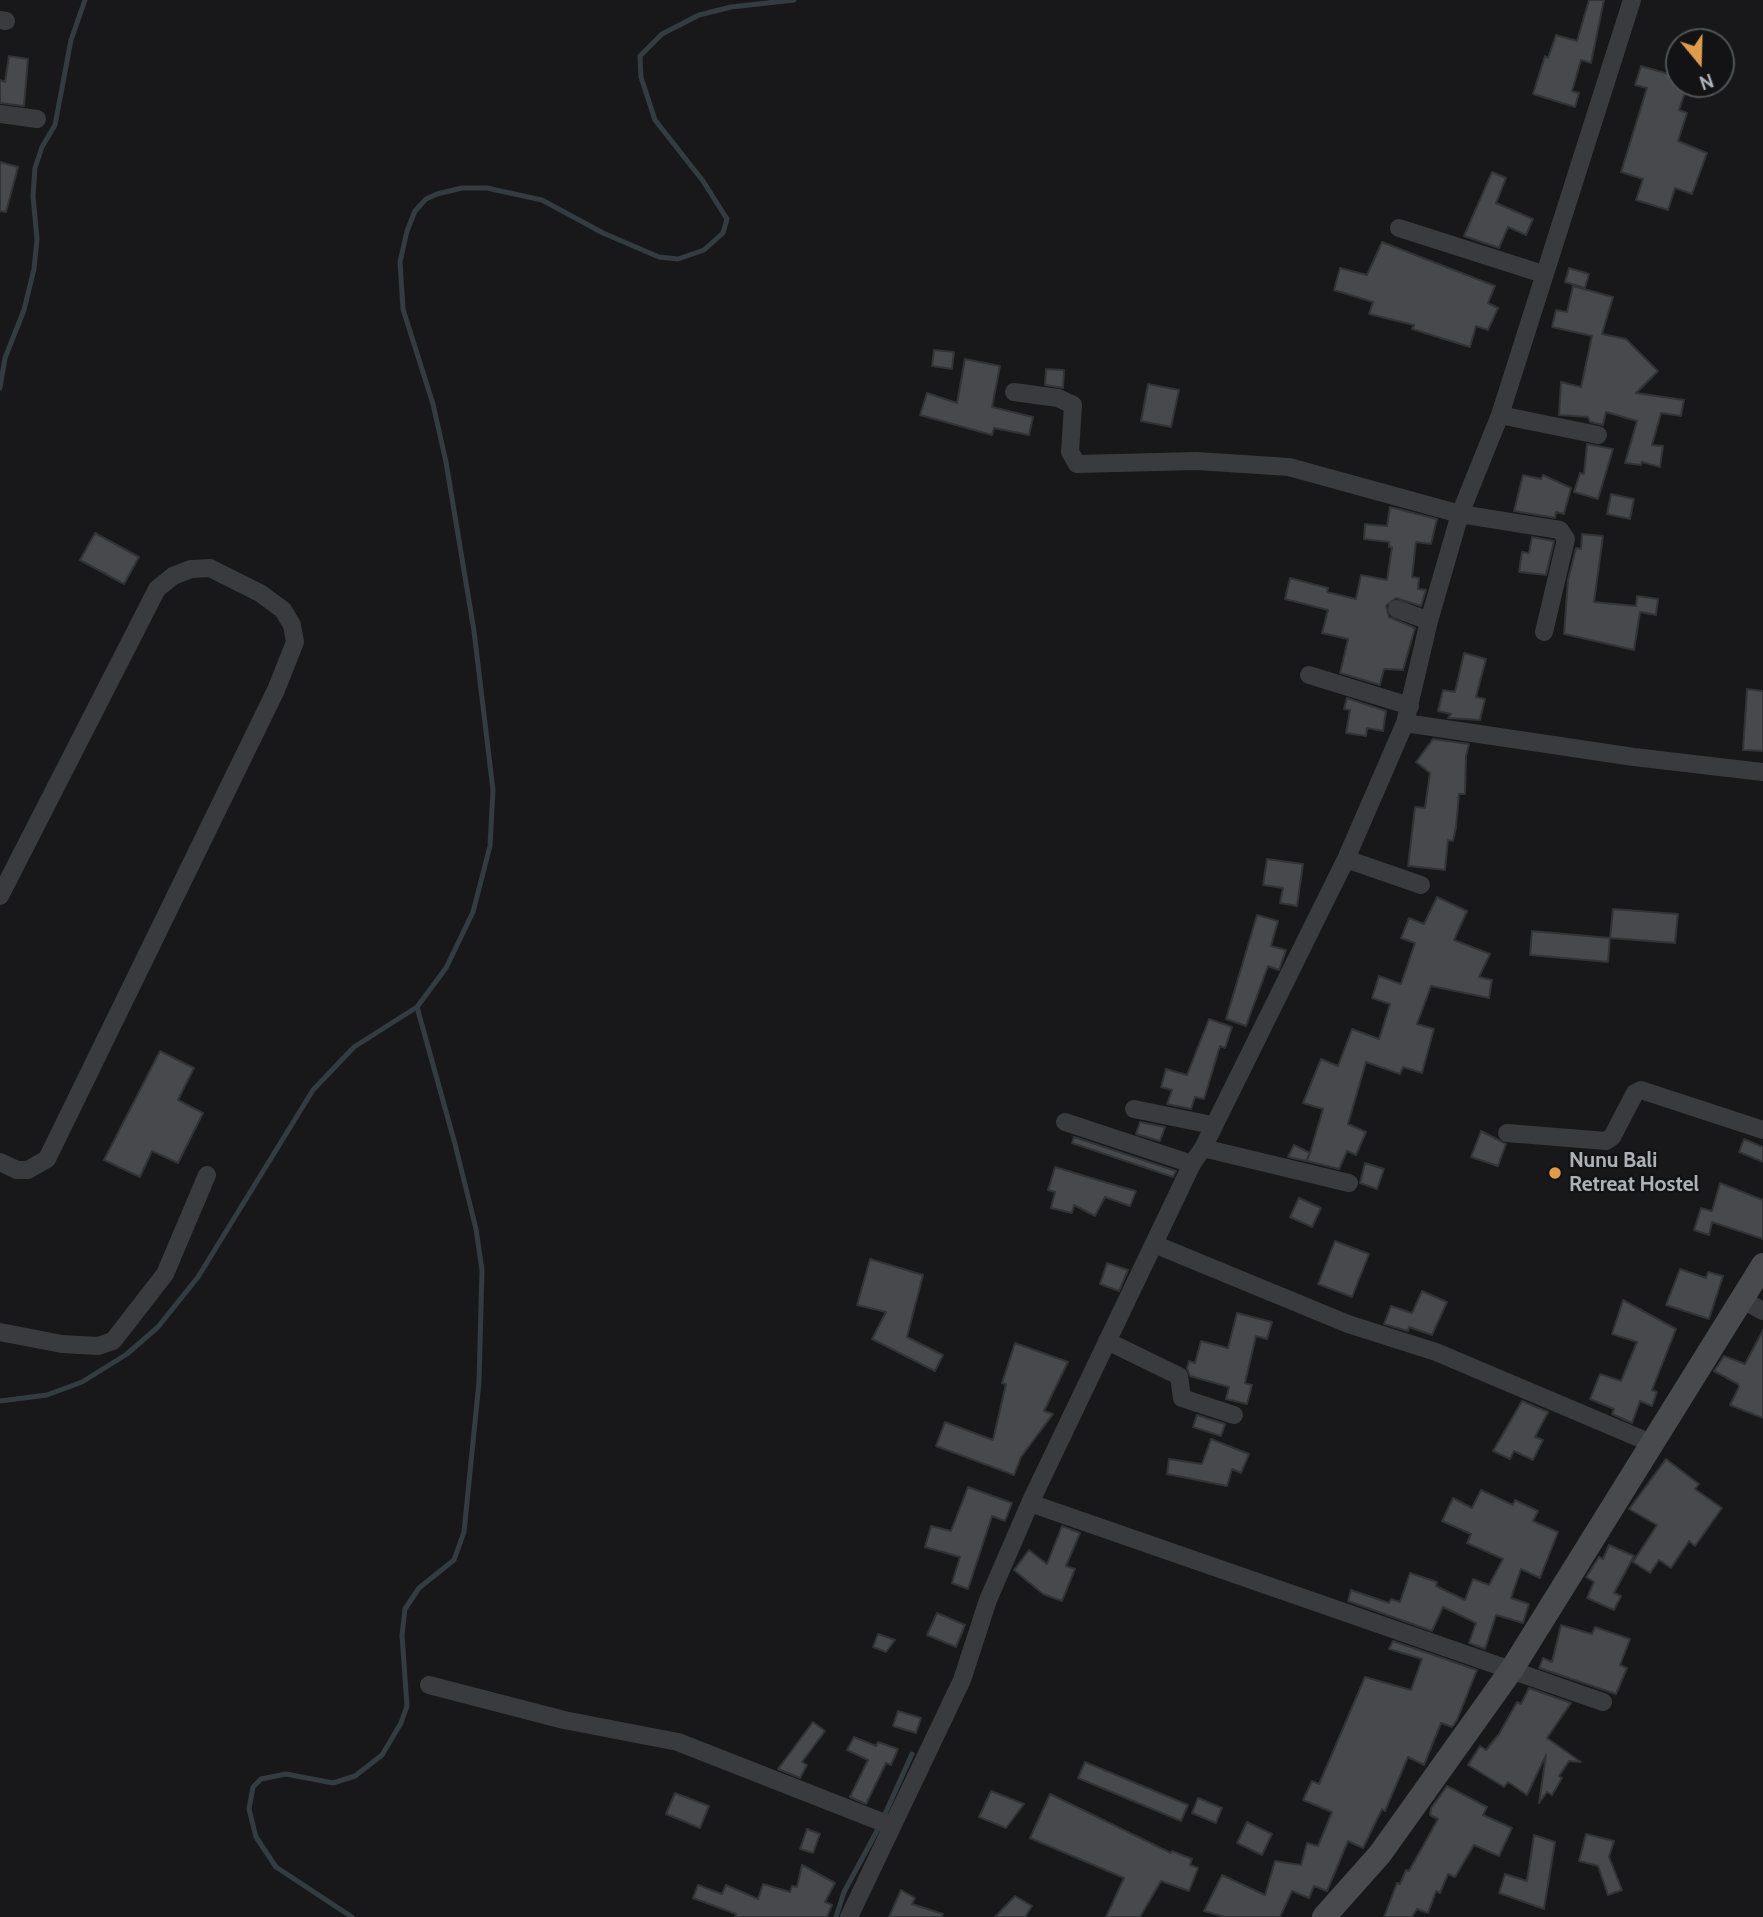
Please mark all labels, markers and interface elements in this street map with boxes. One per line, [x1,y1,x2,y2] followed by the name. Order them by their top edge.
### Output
[1665,28,1735,98] north arrow
[1696,68,1716,94] text: N
[1569,1148,1699,1198] place label: Nunu Bali Retreat Hostel
[1547,1165,1563,1181] marker: Nunu Bali Retreat Hostel

